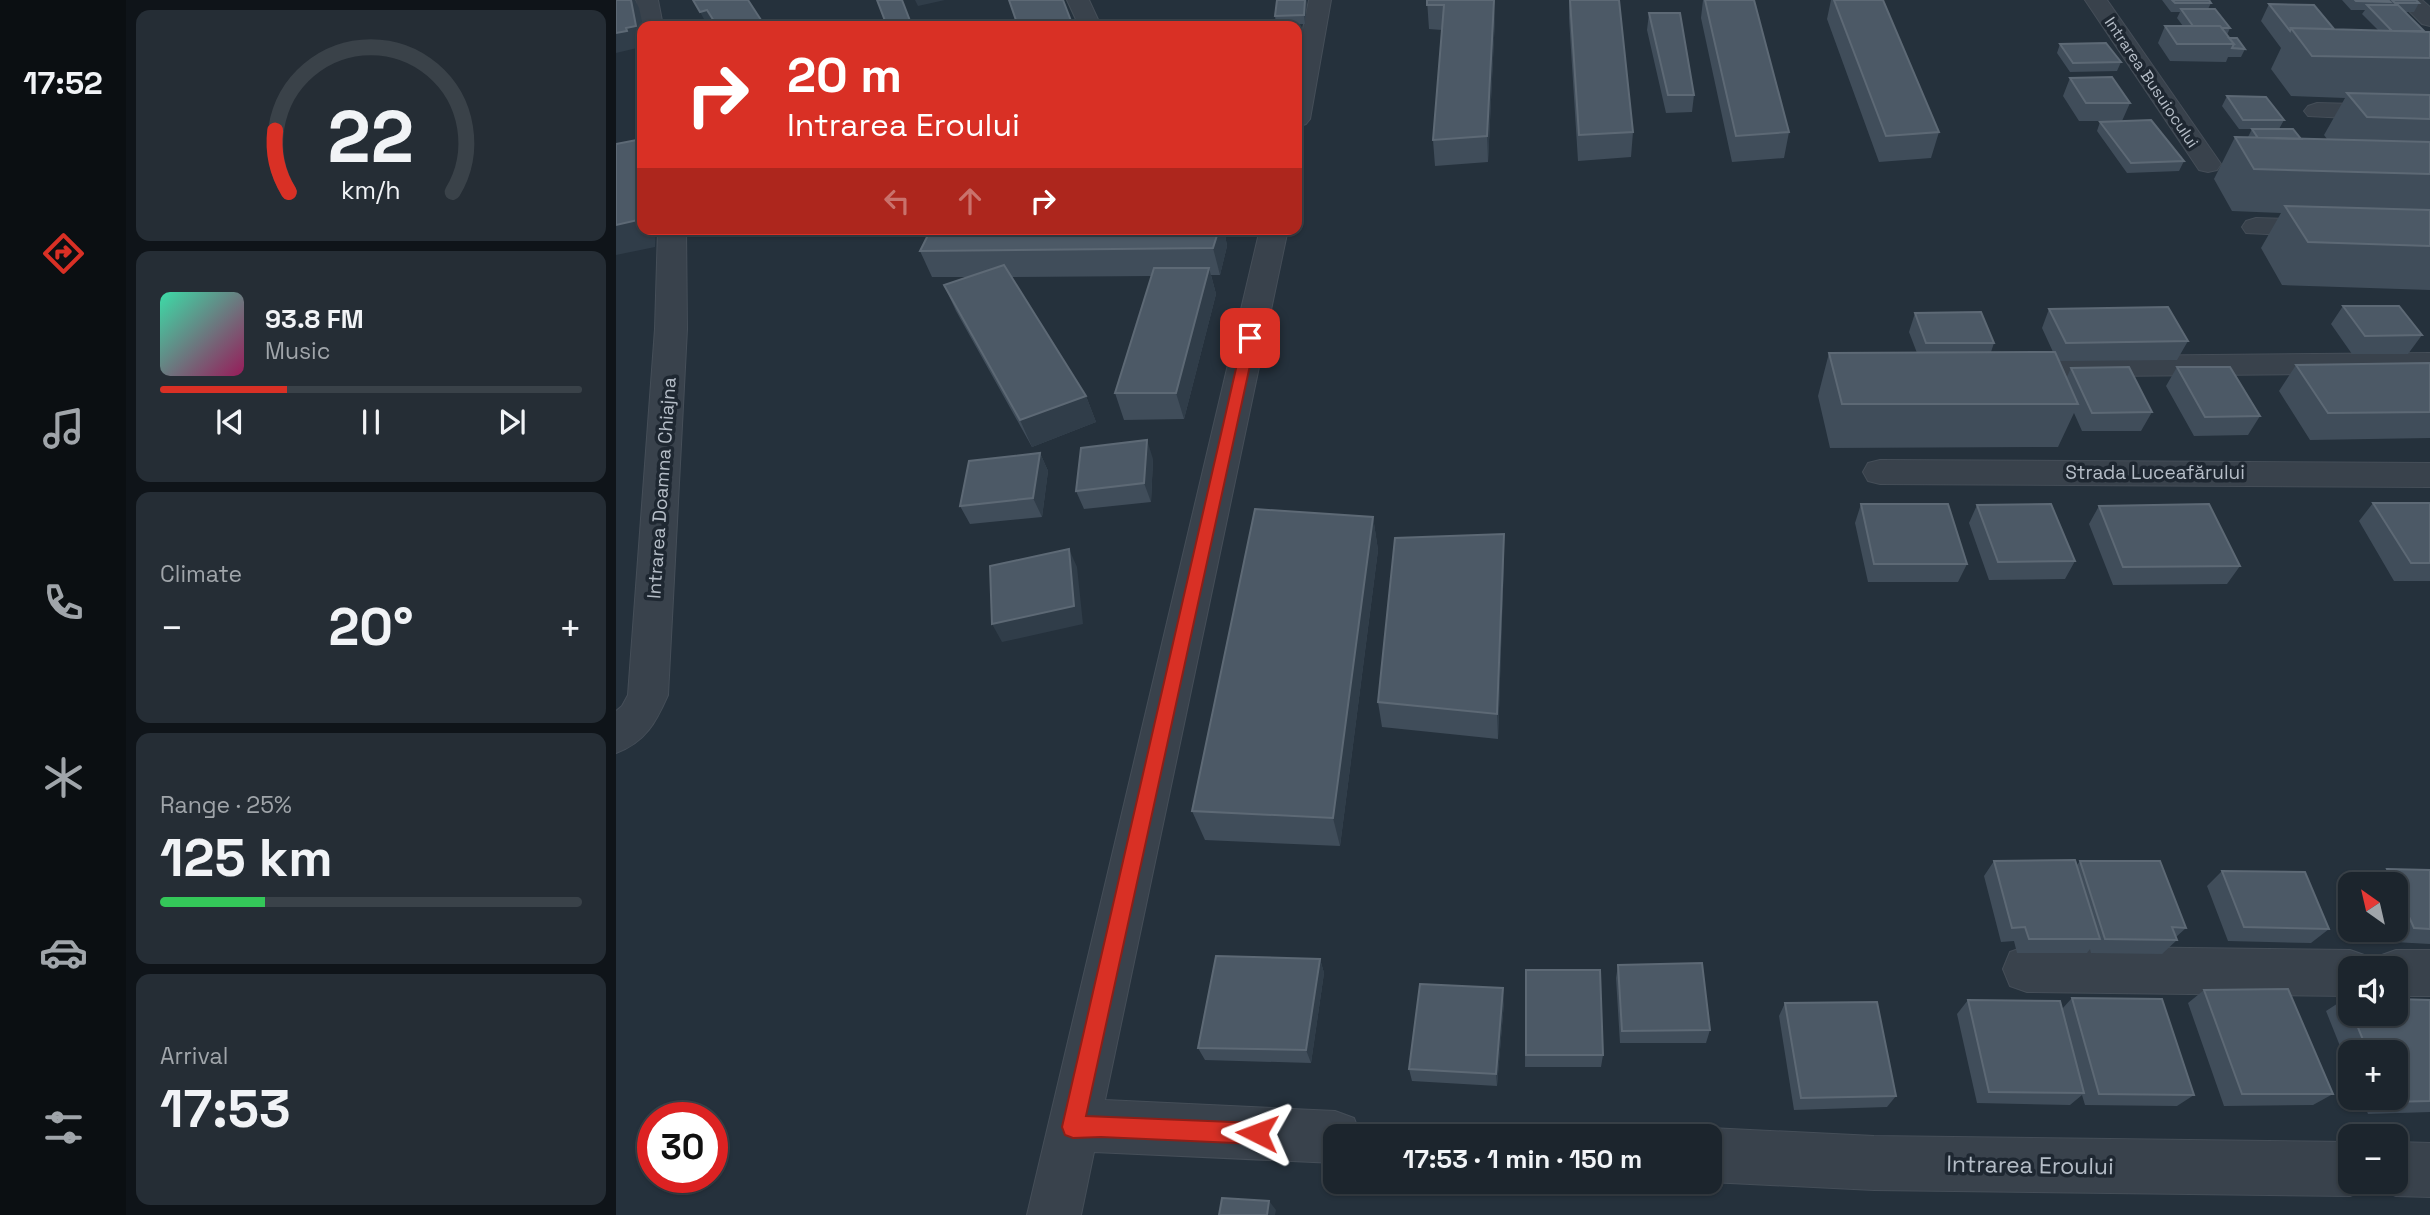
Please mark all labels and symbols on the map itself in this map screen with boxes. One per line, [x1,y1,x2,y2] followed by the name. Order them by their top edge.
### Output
[2100,13,2203,152] street label: Intrarea Busuiocului
[1220,308,1280,368] pin
[641,376,682,600] street label: Intrarea Doamna Chiajna
[2065,460,2245,485] street label: Strada Luceafărului
[2338,872,2408,942] north arrow
[1220,1096,1294,1170] position arrow
[637,1102,728,1193] speed limit sign: 30
[1946,1149,2114,1181] street label: Intrarea Eroului

